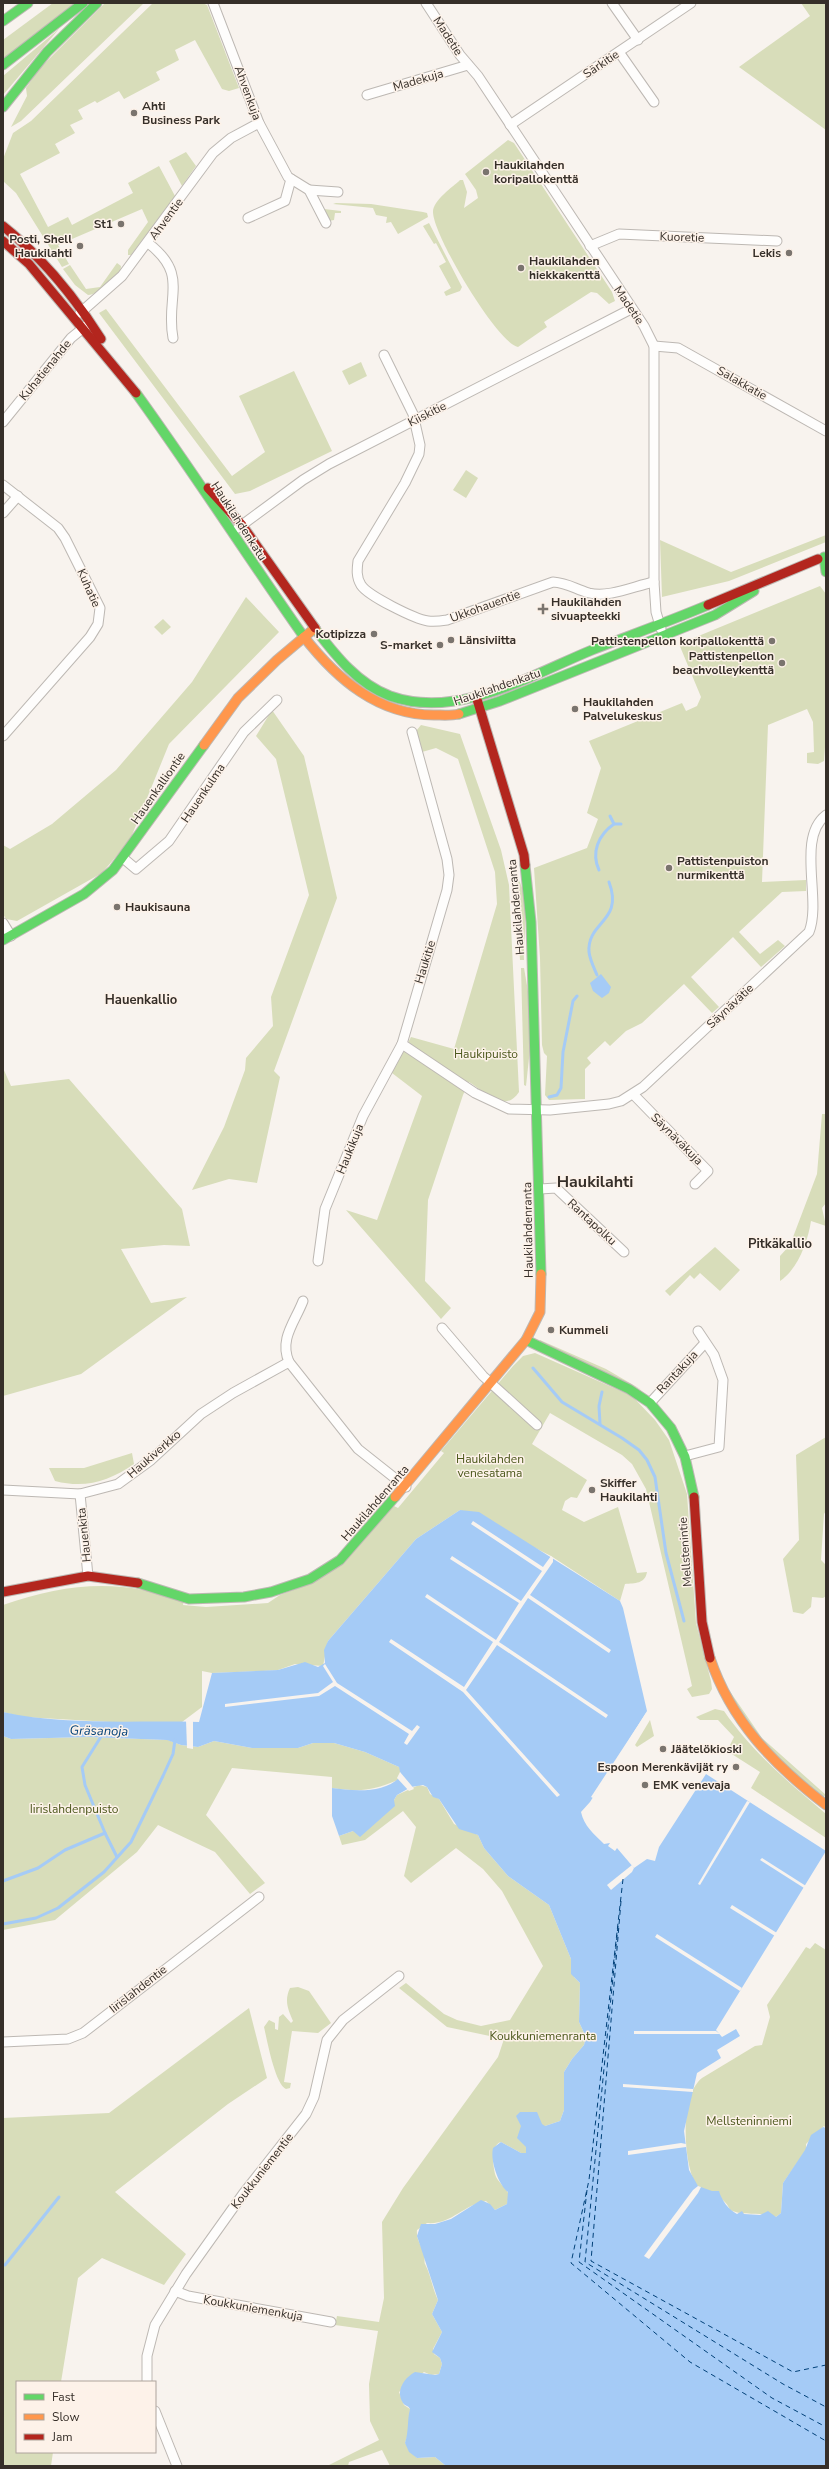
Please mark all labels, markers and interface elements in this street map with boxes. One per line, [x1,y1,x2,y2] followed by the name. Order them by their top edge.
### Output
[429,13,467,59] street label: Madetie
[580,46,622,82] street label: Särkitie
[231,64,265,122] street label: Ahvenkuja
[391,65,445,95] street label: Madekuja
[142,98,220,128] place label: Ahti Business Park
[129,108,139,118] marker: Ahti Business Park
[494,157,579,187] place label: Haukilahden koripallokenttä
[481,167,491,177] marker: Haukilahden koripallokenttä
[145,195,187,243] street label: Ahventie
[94,216,113,232] place label: St1
[116,219,126,229] marker: St1
[659,228,705,246] street label: Kuoretie
[9,231,72,261] place label: Posti, Shell Haukilahti
[75,241,85,251] marker: Posti, Shell Haukilahti
[752,245,781,261] place label: Lekis
[784,248,794,258] marker: Lekis
[529,253,600,283] place label: Haukilahden hiekkakenttä
[516,263,526,273] marker: Haukilahden hiekkakenttä
[610,283,648,327] street label: Madetie
[15,336,75,404] street label: Kuhatienahde
[714,362,770,404] street label: Salakkatie
[405,398,449,430] street label: Kiiskitie
[207,478,271,564] street label: Haukilahdenkatu
[73,566,105,610] street label: Kuhatie
[448,586,522,626] street label: Ukkohauentie
[551,594,621,624] place label: Haukilahden sivuapteekki
[538,604,548,614] marker: Haukilahden sivuapteekki
[316,626,366,642] place label: Kotipizza
[369,629,379,639] marker: Kotipizza
[459,632,516,648] place label: Länsiviitta
[591,633,764,649] place label: Pattistenpellon koripallokenttä
[446,635,456,645] marker: Länsiviitta
[767,636,777,646] marker: Pattistenpellon koripallokenttä
[380,637,432,653] place label: S-market
[435,640,445,650] marker: S-market
[672,648,774,678] place label: Pattistenpellon beachvolleykenttä
[777,658,787,668] marker: Pattistenpellon beachvolleykenttä
[451,665,543,709] street label: Haukilahdenkatu
[583,694,662,724] place label: Haukilahden Palvelukeskus
[570,704,580,714] marker: Haukilahden Palvelukeskus
[127,749,189,827] street label: Hauenkalliontie
[177,760,229,826] street label: Hauenkulma
[677,853,768,883] place label: Pattistenpuiston nurmikenttä
[504,859,528,955] street label: Haukilahdenranta
[664,863,674,873] marker: Pattistenpuiston nurmikenttä
[125,899,190,915] place label: Haukisauna
[112,902,122,912] marker: Haukisauna
[411,938,439,986] street label: Haukitie
[703,980,757,1032] street label: Säynävätie
[105,991,177,1009] district label: Hauenkallio
[454,1046,518,1062] park label: Haukipuisto
[648,1110,706,1168] street label: Säynäväkuja
[333,1121,367,1177] street label: Haukikuja
[557,1171,633,1193] district label: Haukilahti
[519,1182,537,1278] street label: Haukilahdenranta
[564,1195,620,1249] street label: Rantapolku
[748,1235,812,1253] district label: Pitkäkallio
[559,1322,608,1338] place label: Kummeli
[546,1325,556,1335] marker: Kummeli
[653,1347,701,1397] street label: Rantakuja
[124,1426,185,1482] street label: Haukiverkko
[456,1451,524,1481] park label: Haukilahden venesatama
[338,1462,412,1544] street label: Haukilahdenranta
[600,1475,657,1505] place label: Skiffer Haukilahti
[587,1485,597,1495] marker: Skiffer Haukilahti
[73,1507,95,1563] street label: Hauenkita
[675,1517,695,1587] street label: Mellstenintie
[70,1721,129,1741] water label: Gräsanoja
[670,1741,742,1757] place label: Jäätelökioski
[658,1744,668,1754] marker: Jäätelökioski
[598,1759,729,1775] place label: Espoon Merenkävijät ry
[731,1762,741,1772] marker: Espoon Merenkävijät ry
[653,1777,730,1793] place label: EMK venevaja
[640,1780,650,1790] marker: EMK venevaja
[30,1801,119,1817] park label: Iirislahdenpuisto
[106,1961,170,2017] street label: Iirislahdentie
[490,2028,596,2044] park label: Koukkuniemenranta
[706,2113,792,2129] park label: Mellsteninniemi
[227,2130,297,2212] street label: Koukkuniementie
[202,2291,304,2325] street label: Koukkuniemenkuja
[16,2381,156,2453] legend
[52,2389,75,2405] text: Fast
[52,2409,80,2425] text: Slow
[51,2429,73,2445] text: Jam

